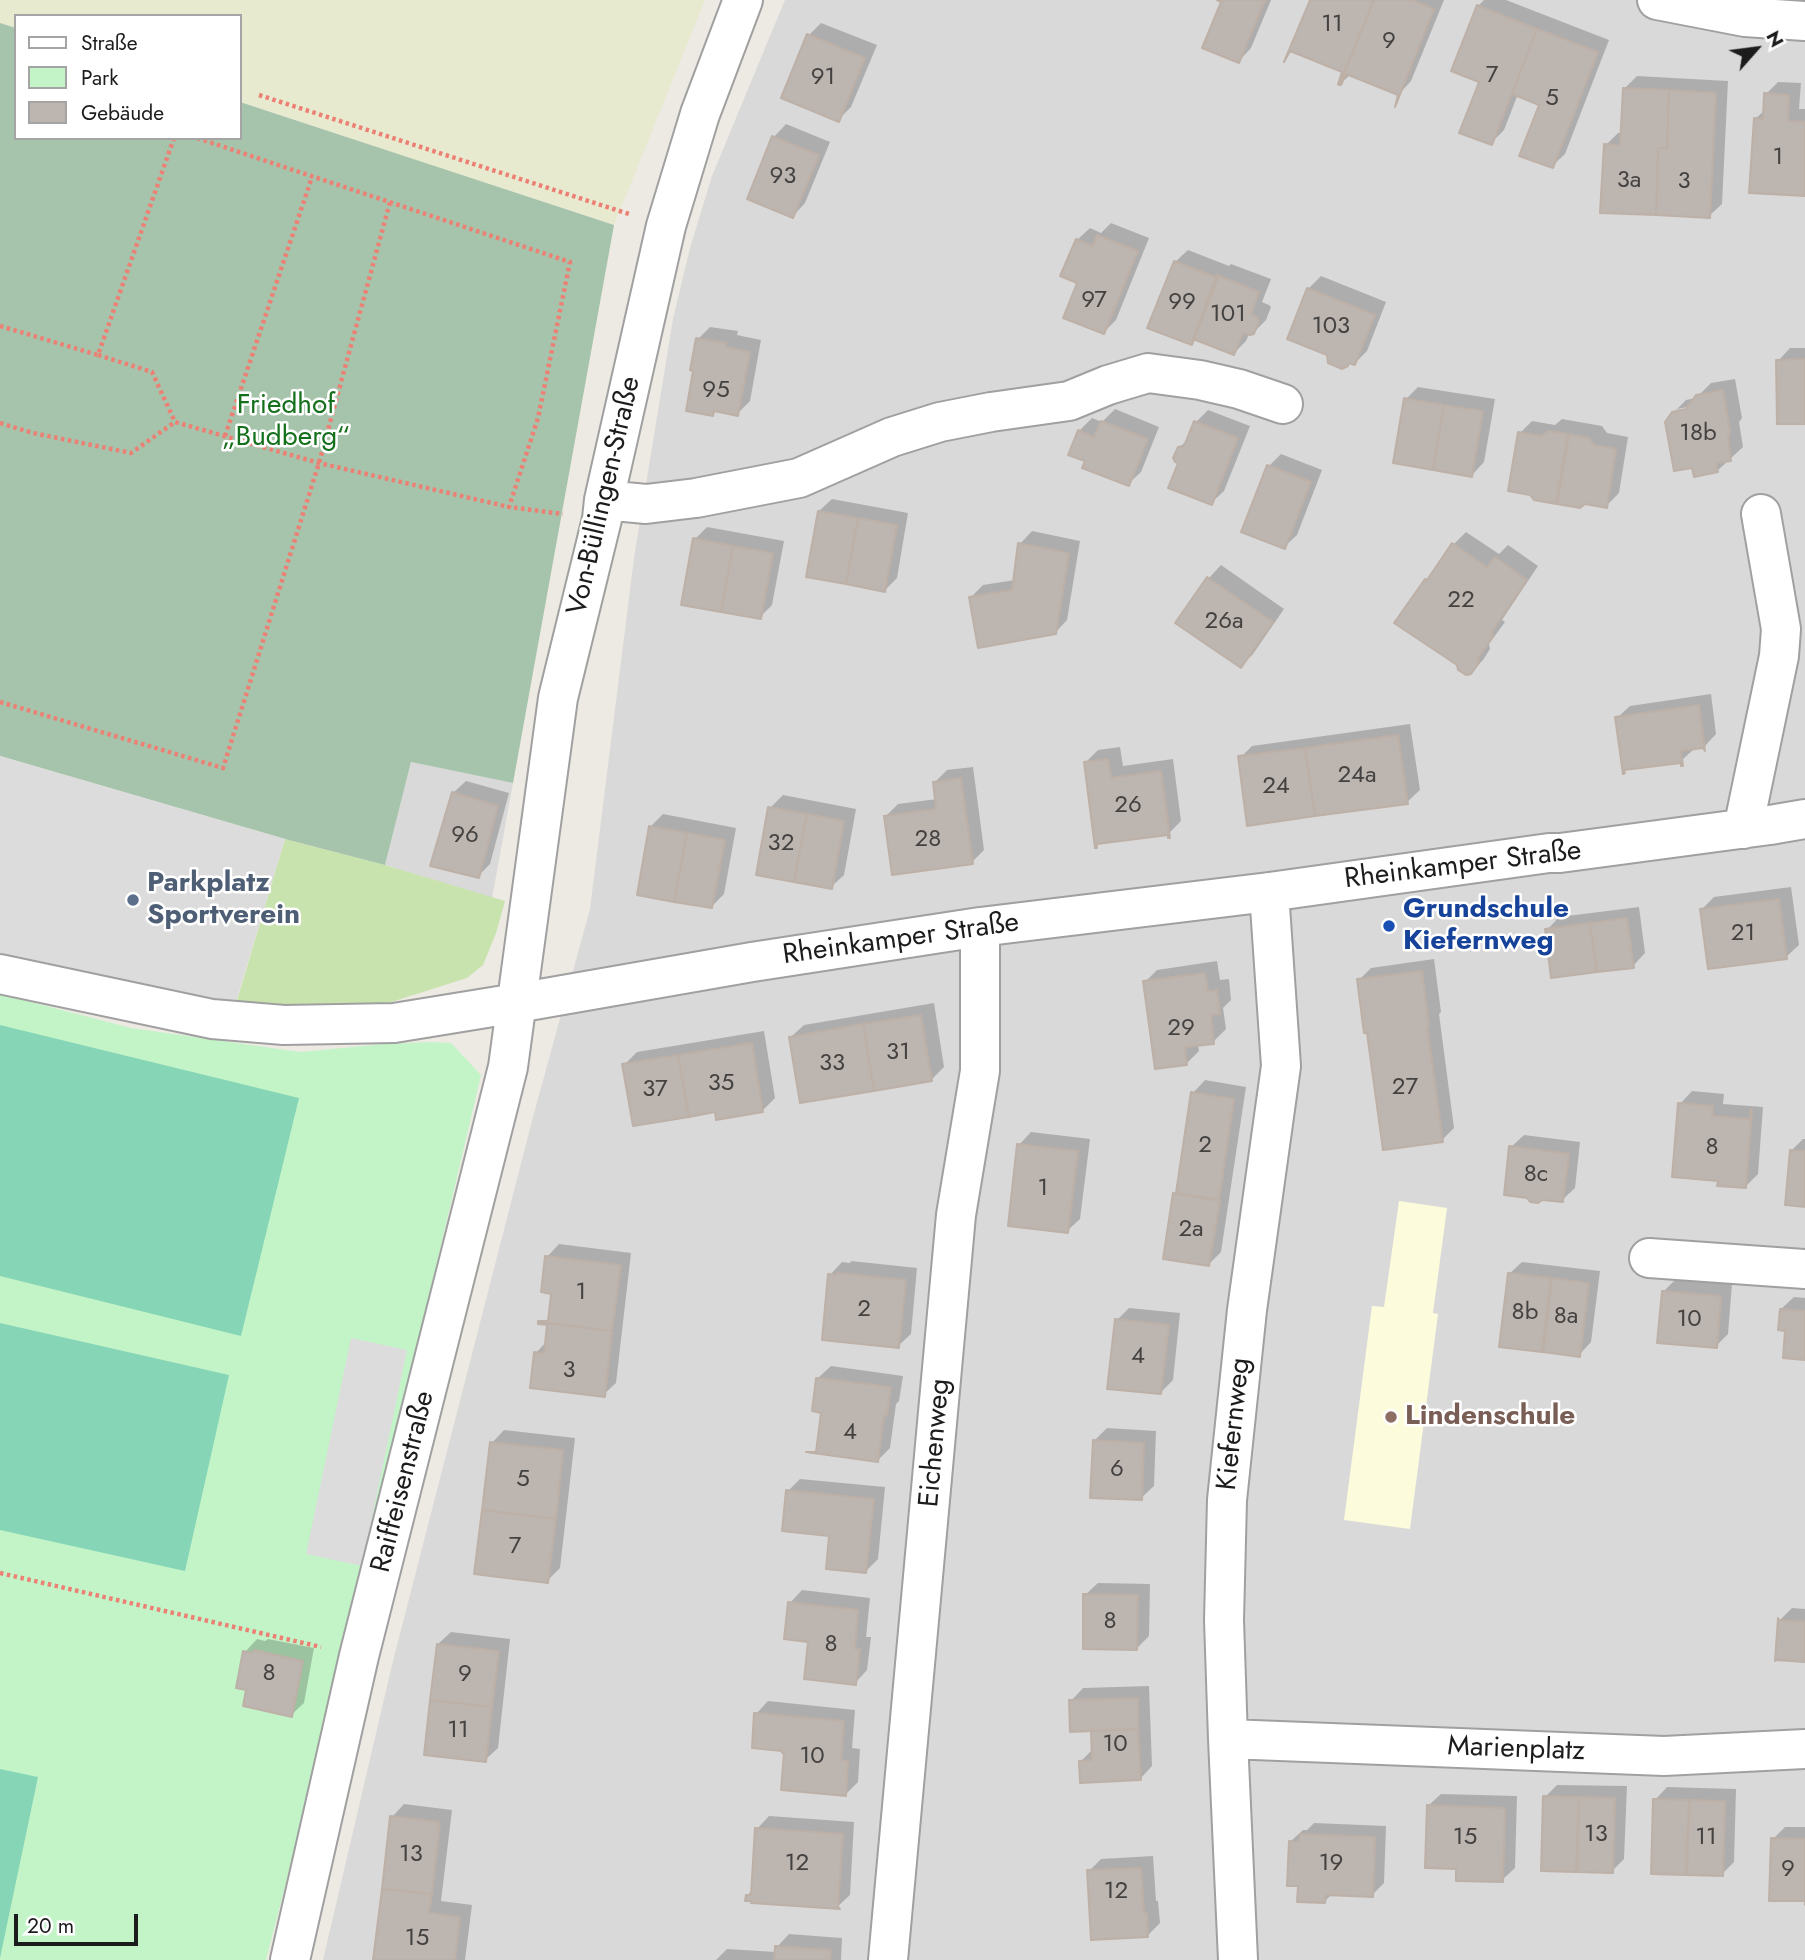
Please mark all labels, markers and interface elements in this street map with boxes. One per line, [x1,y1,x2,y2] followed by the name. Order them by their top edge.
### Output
[1321,11,1343,39] house number: 11
[14,14,242,140] legend
[1721,14,1791,84] north arrow
[1760,26,1790,52] text: N
[81,28,138,58] text: Straße
[1382,28,1396,56] house number: 9
[1486,62,1498,90] house number: 7
[81,63,118,93] text: Park
[811,64,835,92] house number: 91
[1545,85,1559,113] house number: 5
[81,98,164,128] text: Gebäude
[1773,144,1783,172] house number: 1
[770,163,796,191] house number: 93
[1617,167,1641,195] house number: 3a
[1677,168,1691,196] house number: 3
[1081,287,1107,315] house number: 97
[1168,289,1196,317] house number: 99
[1210,301,1246,329] house number: 101
[1312,313,1350,341] house number: 103
[561,374,649,618] street label: Von-Büllingen-Straße
[702,377,730,405] house number: 95
[222,389,350,455] park label: Friedhof „Budberg“
[1679,420,1717,448] house number: 18b
[1447,587,1475,615] house number: 22
[1204,608,1244,636] house number: 26a
[1337,762,1377,790] house number: 24a
[1262,773,1290,801] house number: 24
[1114,792,1142,820] house number: 26
[451,822,479,850] house number: 96
[915,826,941,854] house number: 28
[768,830,794,858] house number: 32
[1343,835,1583,897] street label: Rheinkamper Straße
[147,867,300,933] place label: Parkplatz Sportverein
[125,892,141,908] marker: Parkplatz Sportverein
[1403,893,1569,959] place label: Grundschule Kiefernweg
[781,907,1021,973] street label: Rheinkamper Straße
[1381,918,1397,934] marker: Grundschule Kiefernweg
[1731,920,1755,948] house number: 21
[1167,1015,1195,1043] house number: 29
[886,1039,910,1067] house number: 31
[819,1050,845,1078] house number: 33
[708,1070,734,1098] house number: 35
[1392,1074,1418,1102] house number: 27
[642,1076,668,1104] house number: 37
[1198,1132,1212,1160] house number: 2
[1705,1134,1719,1162] house number: 8
[1524,1161,1548,1189] house number: 8c
[1038,1175,1048,1203] house number: 1
[1178,1216,1204,1244] house number: 2a
[576,1279,586,1307] house number: 1
[857,1296,871,1324] house number: 2
[1512,1299,1538,1327] house number: 8b
[1554,1303,1578,1331] house number: 8a
[1676,1306,1702,1334] house number: 10
[1131,1343,1145,1371] house number: 4
[1211,1356,1259,1492] street label: Kiefernweg
[562,1357,576,1385] house number: 3
[914,1377,958,1509] street label: Eichenweg
[365,1388,443,1576] street label: Raiffeisenstraße
[1405,1400,1575,1434] place label: Lindenschule
[1383,1409,1399,1425] marker: Lindenschule
[843,1419,857,1447] house number: 4
[1110,1456,1124,1484] house number: 6
[516,1466,530,1494] house number: 5
[509,1533,521,1561] house number: 7
[1103,1608,1117,1636] house number: 8
[824,1631,838,1659] house number: 8
[262,1660,276,1688] house number: 8
[458,1661,472,1689] house number: 9
[447,1717,469,1745] house number: 11
[1102,1731,1128,1759] house number: 10
[1447,1731,1585,1769] street label: Marienplatz
[799,1743,825,1771] house number: 10
[1584,1821,1608,1849] house number: 13
[1453,1824,1477,1852] house number: 15
[1695,1824,1717,1852] house number: 11
[399,1841,423,1869] house number: 13
[785,1850,809,1878] house number: 12
[1319,1850,1343,1878] house number: 19
[1781,1856,1795,1884] house number: 9
[1104,1878,1128,1906] house number: 12
[18,1900,142,1944] scale bar
[27,1911,74,1941] text: 20 m
[405,1925,429,1953] house number: 15

